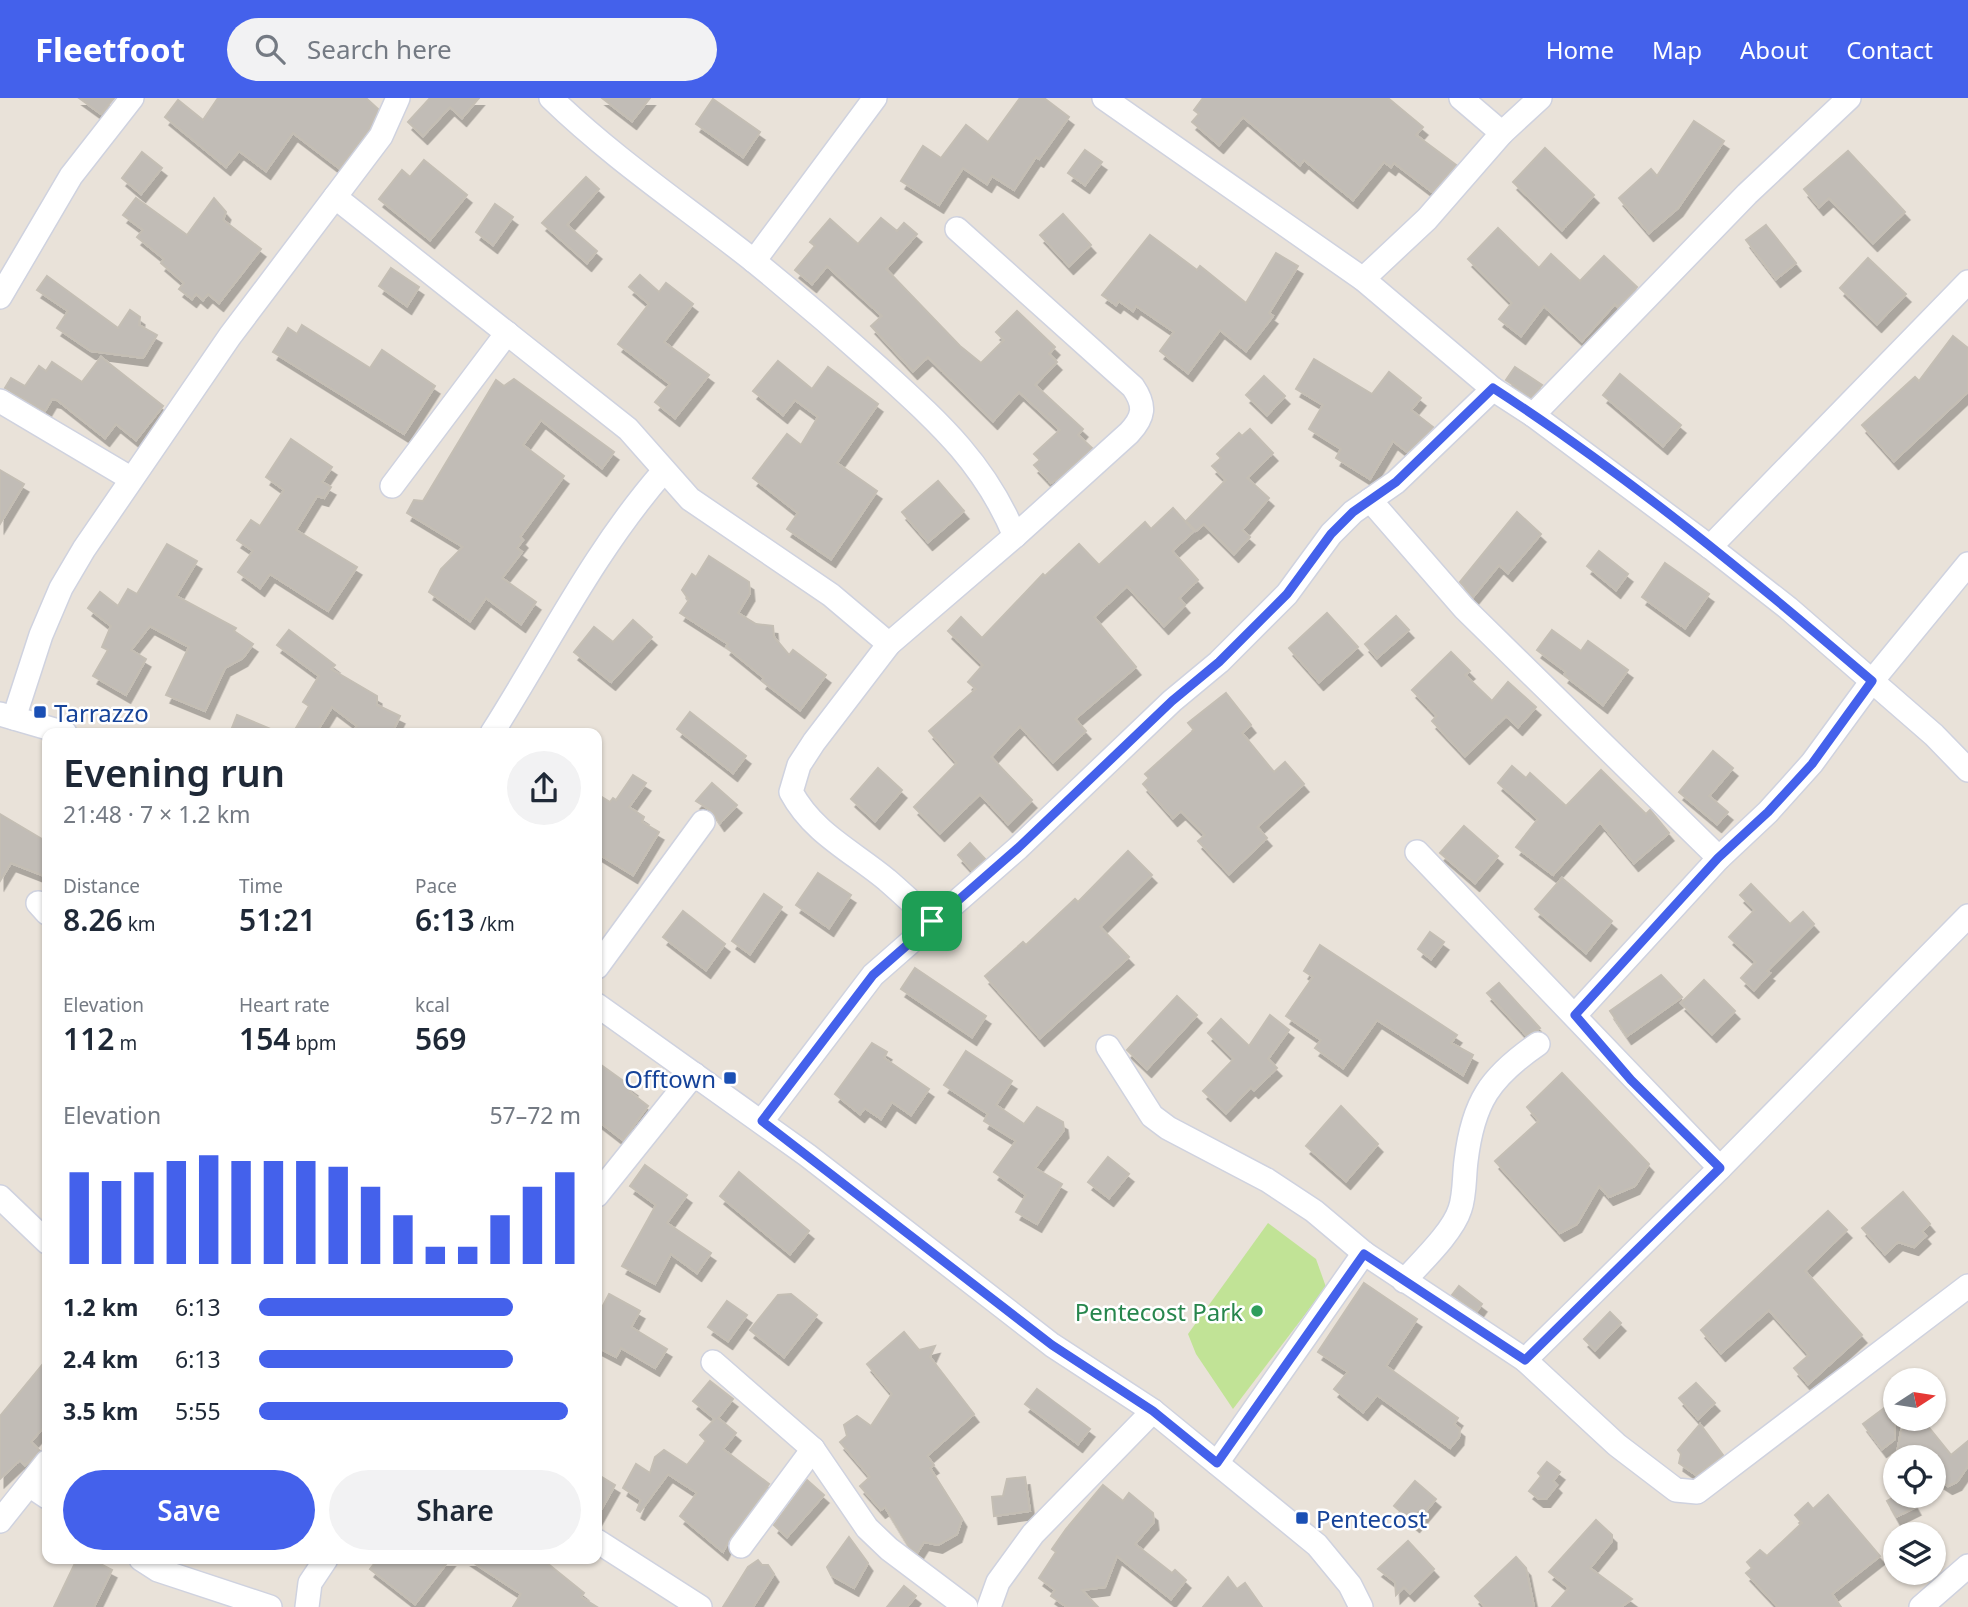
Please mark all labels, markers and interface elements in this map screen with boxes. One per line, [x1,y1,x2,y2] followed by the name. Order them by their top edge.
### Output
[227,18,717,81] search box
[35,27,185,72] text: Fleetfoot
[251,30,289,68] icon: search
[307,31,452,67] text: Search here
[1546,33,1614,66] text: Home
[1652,33,1702,66] text: Map
[1740,33,1808,66] text: About
[1846,33,1933,66] text: Contact
[54,696,149,729] place label: Tarrazzo
[32,704,48,720] marker: Tarrazzo
[63,746,285,798] text: Evening run
[507,751,581,825] button: share
[63,798,250,830] text: 21:48 · 7 × 1.2 km
[63,873,140,899] text: Distance
[239,873,283,899] text: Time
[415,873,457,899] text: Pace
[902,891,962,951] pin
[63,899,123,940] text: 8.26
[239,899,316,940] text: 51:21
[415,899,475,940] text: 6:13
[913,902,951,940] icon: arrive
[123,911,156,937] text: km
[475,911,515,937] text: /km
[63,992,144,1018] text: Elevation
[239,992,330,1018] text: Heart rate
[415,992,450,1018] text: kcal
[63,1018,114,1059] text: 112
[239,1018,290,1059] text: 154
[415,1018,466,1059] text: 569
[114,1030,137,1056] text: m
[290,1030,337,1056] text: bpm
[624,1062,716,1095] place label: Offtown
[722,1070,738,1086] marker: Offtown
[63,1099,161,1131] text: Elevation
[489,1099,581,1131] text: 57–72 m
[63,1291,138,1323] text: 1.2 km
[175,1291,221,1323] text: 6:13
[1075,1295,1243,1328] place label: Pentecost Park
[1249,1303,1265,1319] marker: Pentecost Park
[63,1343,138,1375] text: 2.4 km
[175,1343,221,1375] text: 6:13
[1883,1368,1946,1432] north arrow
[1883,1368,1946,1585] map controls
[63,1395,138,1427] text: 3.5 km
[175,1395,221,1427] text: 5:55
[1883,1445,1946,1508] button: locate
[63,1470,315,1550] button: Save
[329,1470,581,1550] button: Share
[1316,1502,1428,1535] place label: Pentecost
[1294,1510,1310,1526] marker: Pentecost
[1883,1522,1946,1585] button: layers

